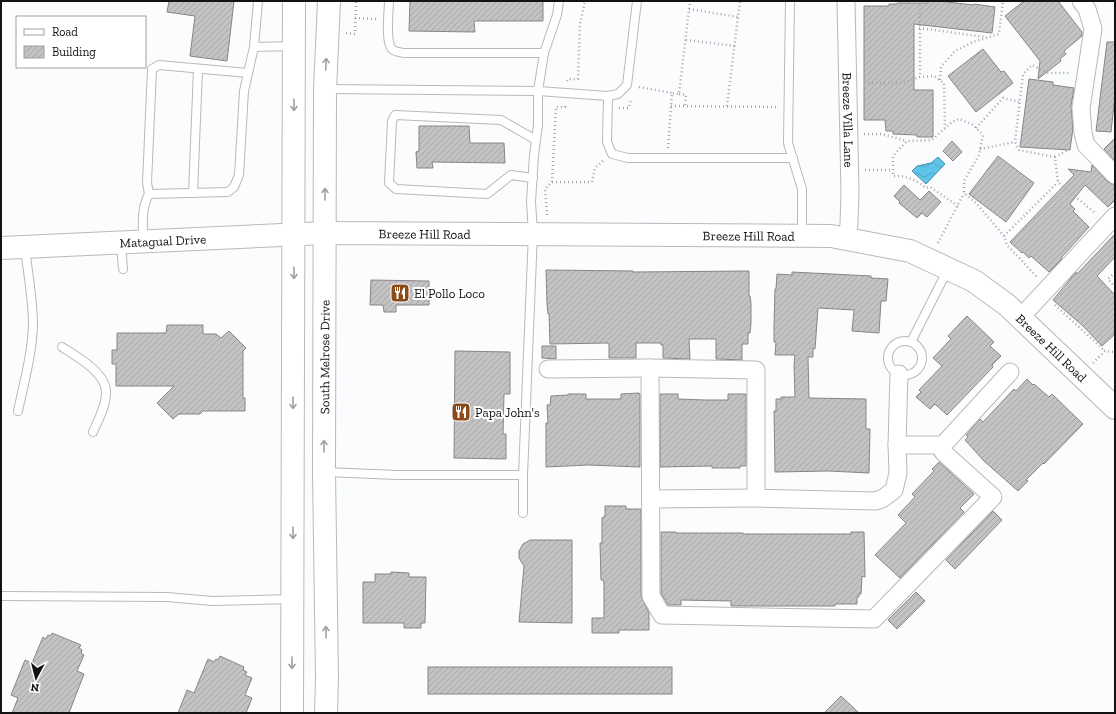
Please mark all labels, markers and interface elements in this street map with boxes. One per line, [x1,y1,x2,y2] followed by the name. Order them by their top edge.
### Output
[16,16,146,68] legend
[52,25,78,39] text: Road
[52,45,96,59] text: Building
[323,58,330,71] one-way arrow
[839,72,856,168] street label: Breeze Villa Lane
[290,98,298,111] one-way arrow
[321,188,329,201] one-way arrow
[379,226,471,242] street label: Breeze Hill Road
[703,228,795,244] street label: Breeze Hill Road
[119,232,206,251] street label: Matagual Drive
[290,266,298,279] one-way arrow
[389,282,411,304] restaurant icon: El Pollo Loco
[414,286,485,301] place label: El Pollo Loco
[317,300,332,414] street label: South Melrose Drive
[1013,311,1090,385] street label: Breeze Hill Road
[289,396,297,409] one-way arrow
[450,401,472,423] restaurant icon: Papa John's
[475,405,540,420] place label: Papa John's
[321,440,328,453] one-way arrow
[289,526,297,539] one-way arrow
[322,626,330,639] one-way arrow
[288,656,296,669] one-way arrow
[16,658,56,698] north arrow
[29,680,40,694] text: N

